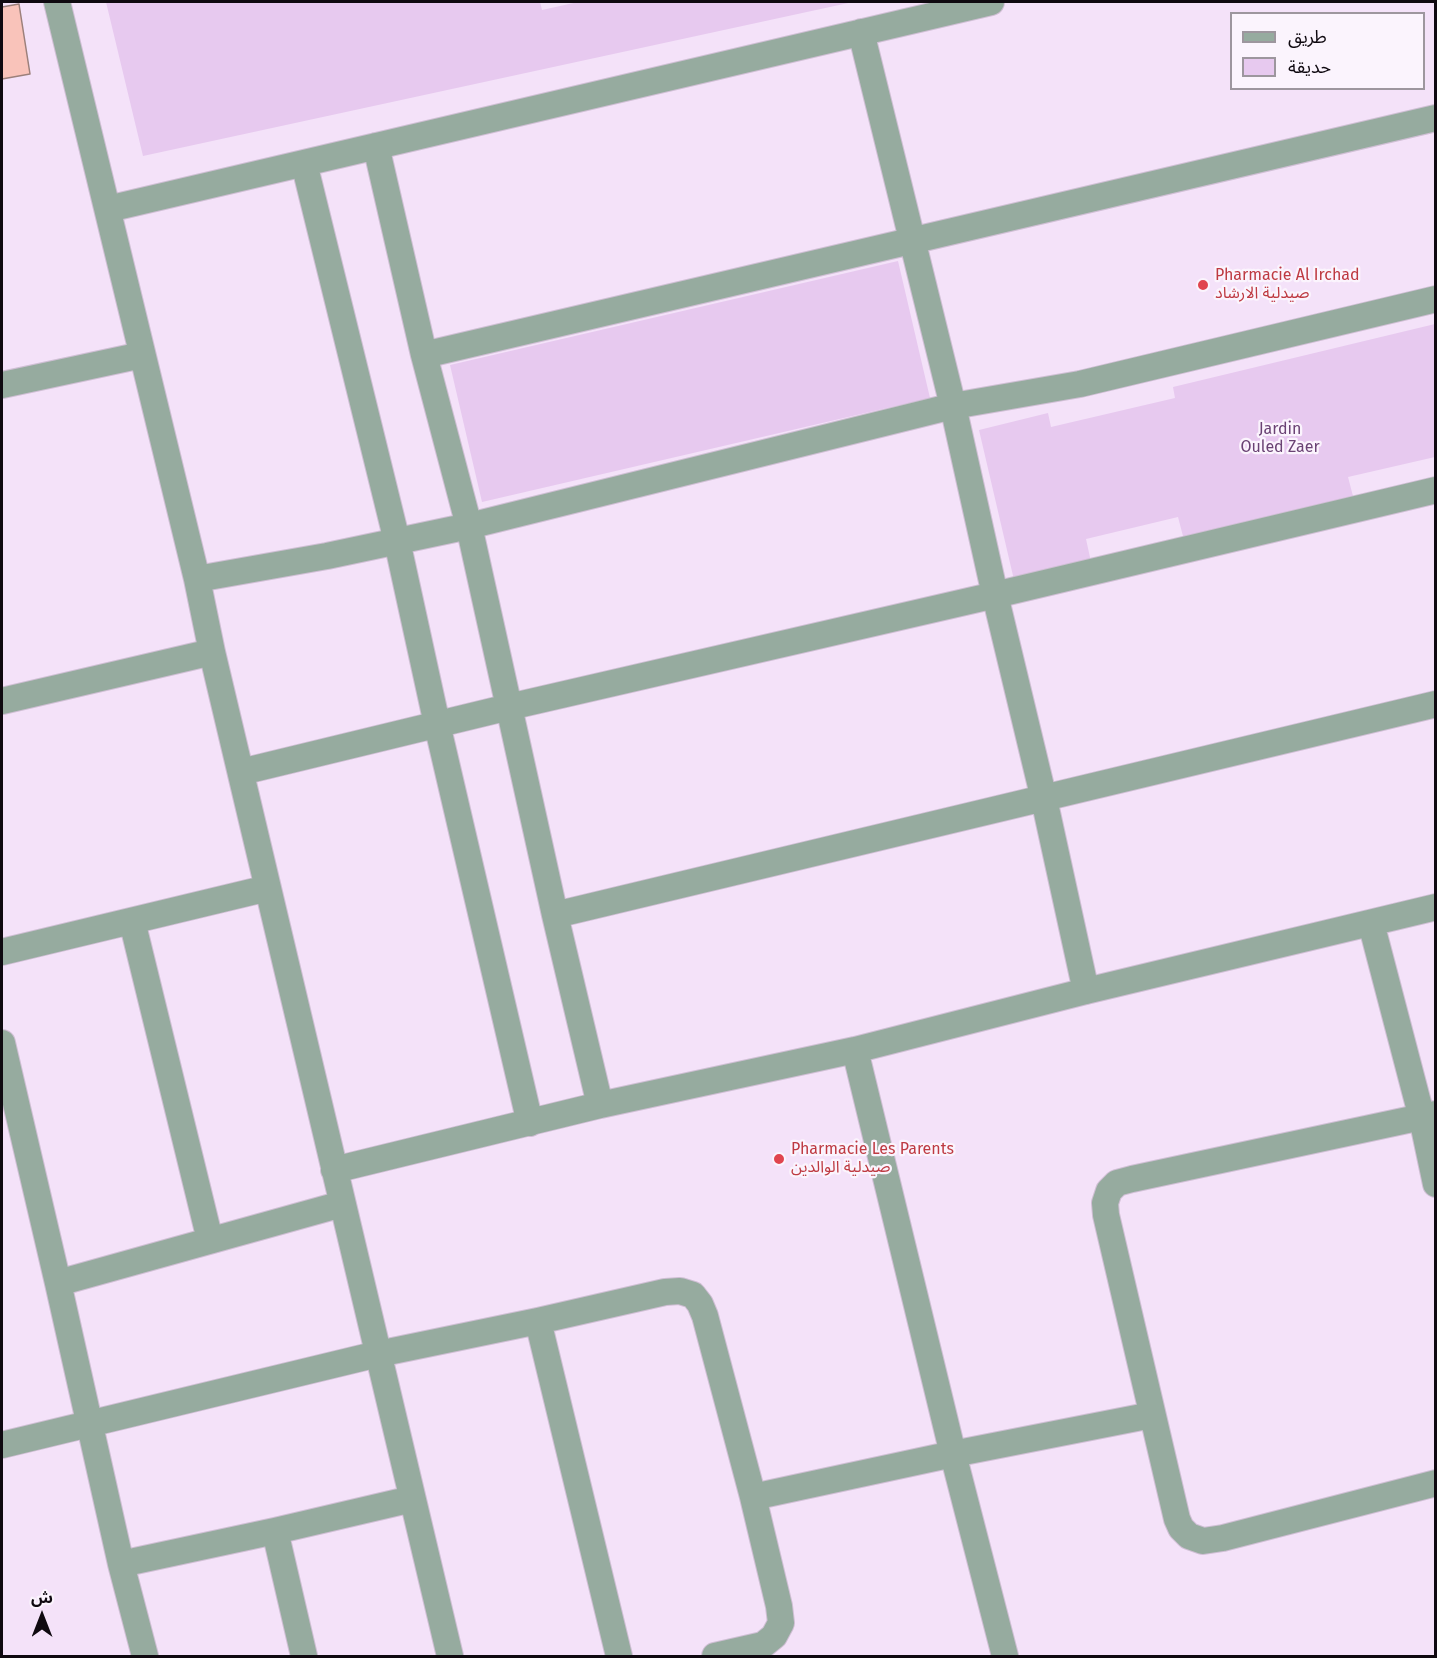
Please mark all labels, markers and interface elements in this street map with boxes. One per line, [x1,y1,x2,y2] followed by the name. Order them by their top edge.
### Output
[1230,12,1425,90] legend
[1288,26,1327,48] text: طريق
[1288,56,1331,78] text: حديقة
[1215,266,1360,304] place label: Pharmacie Al Irchad صيدلية الارشاد
[1196,278,1210,292] marker: Pharmacie Al Irchad صيدلية الارشاد
[1240,420,1320,458] park label: Jardin Ouled Zaer
[791,1140,954,1178] place label: Pharmacie Les Parents صيدلية الوالدين
[772,1152,786,1166] marker: Pharmacie Les Parents صيدلية الوالدين
[12,1586,72,1646] north arrow
[31,1588,53,1607] text: ش

